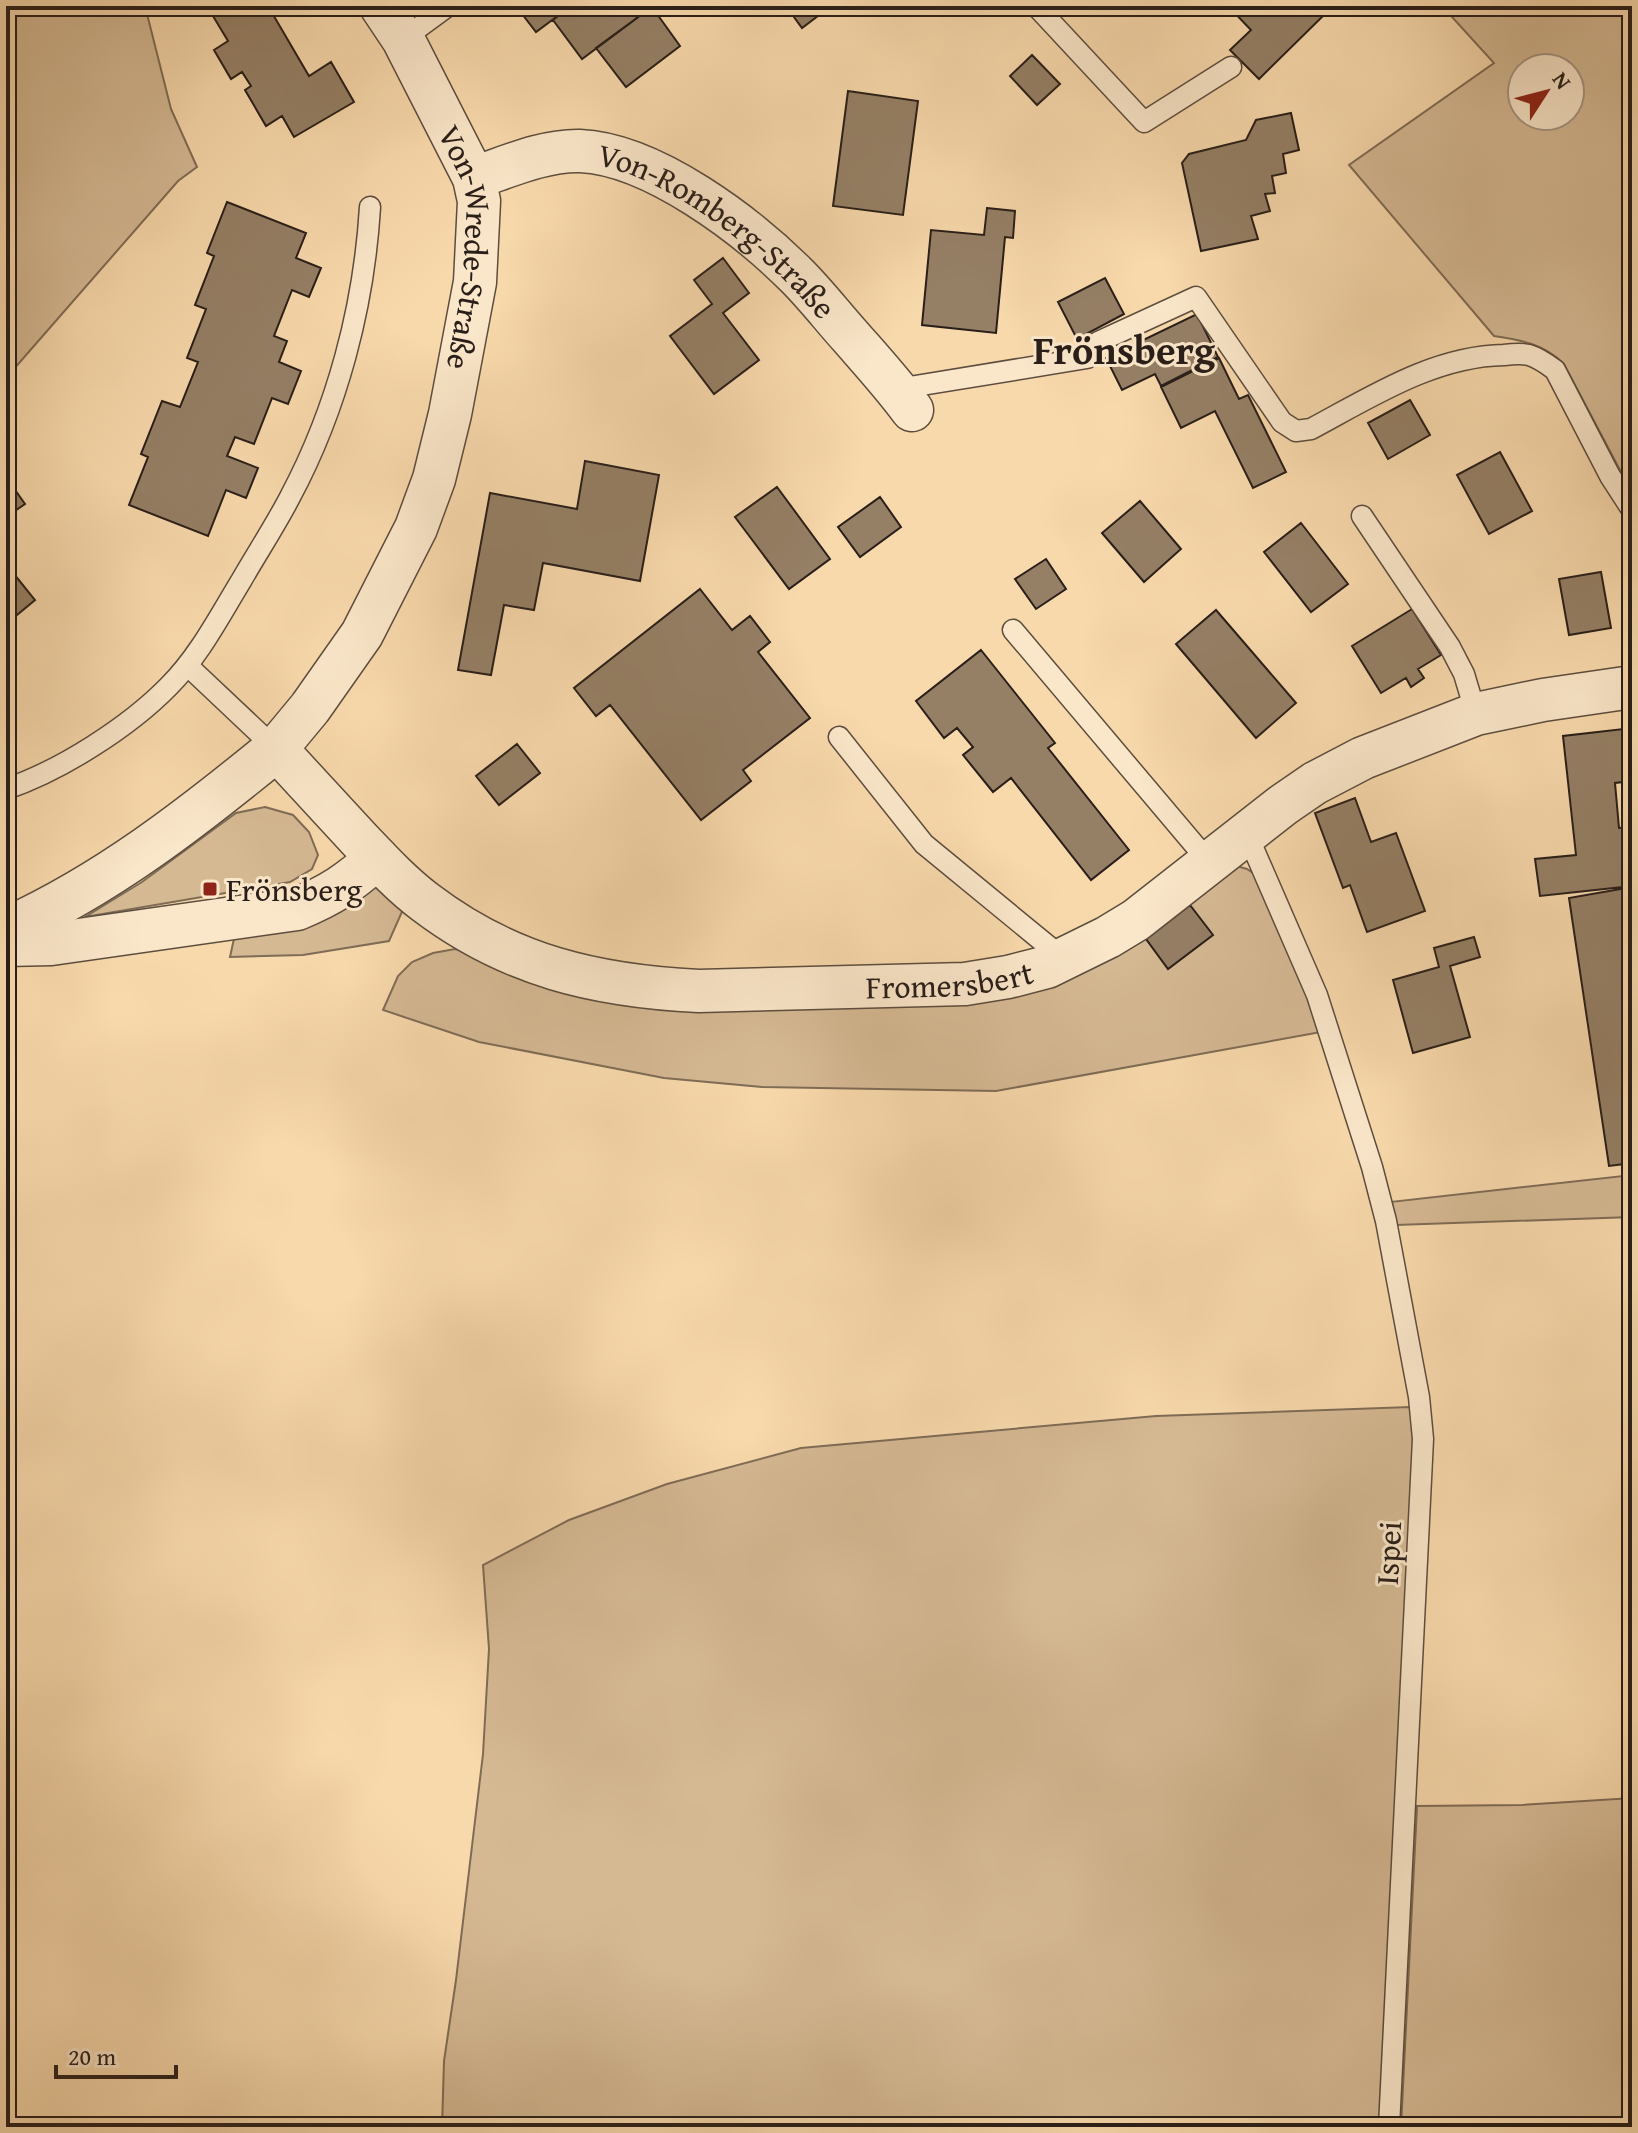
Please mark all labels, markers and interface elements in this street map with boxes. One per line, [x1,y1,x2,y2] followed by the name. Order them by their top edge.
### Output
[1506,52,1586,132] north arrow
[1545,65,1580,96] text: N
[427,116,504,374] street label: Von-Wrede-Straße
[594,130,848,328] street label: Von-Romberg-Straße
[1033,320,1216,379] district label: Frönsberg
[226,866,363,913] place label: Frönsberg
[201,880,219,898] marker: Frönsberg
[865,948,1038,1010] street label: Fromersbert
[1363,1520,1413,1586] street label: Ispei
[56,2029,176,2079] scale bar
[68,2039,116,2074] text: 20 m

